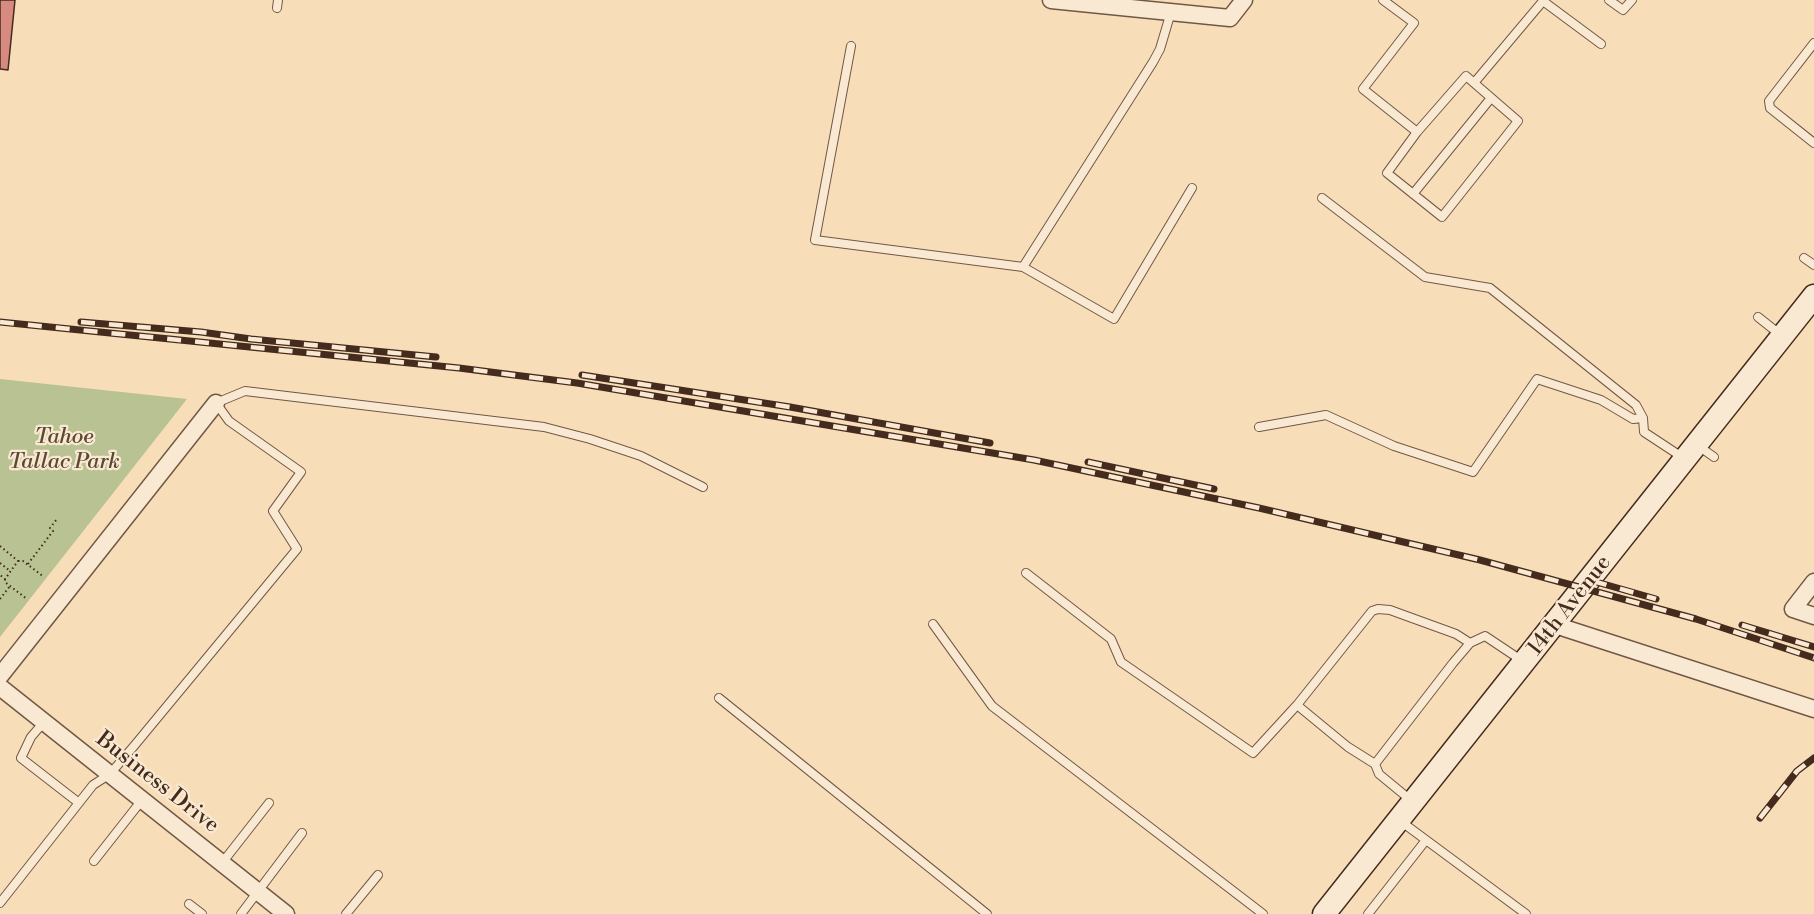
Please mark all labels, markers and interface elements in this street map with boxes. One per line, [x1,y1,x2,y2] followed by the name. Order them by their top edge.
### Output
[8,425,120,476] park label: Tahoe Tallac Park
[1523,551,1617,661] street label: 14th Avenue
[90,727,224,839] street label: Business Drive

